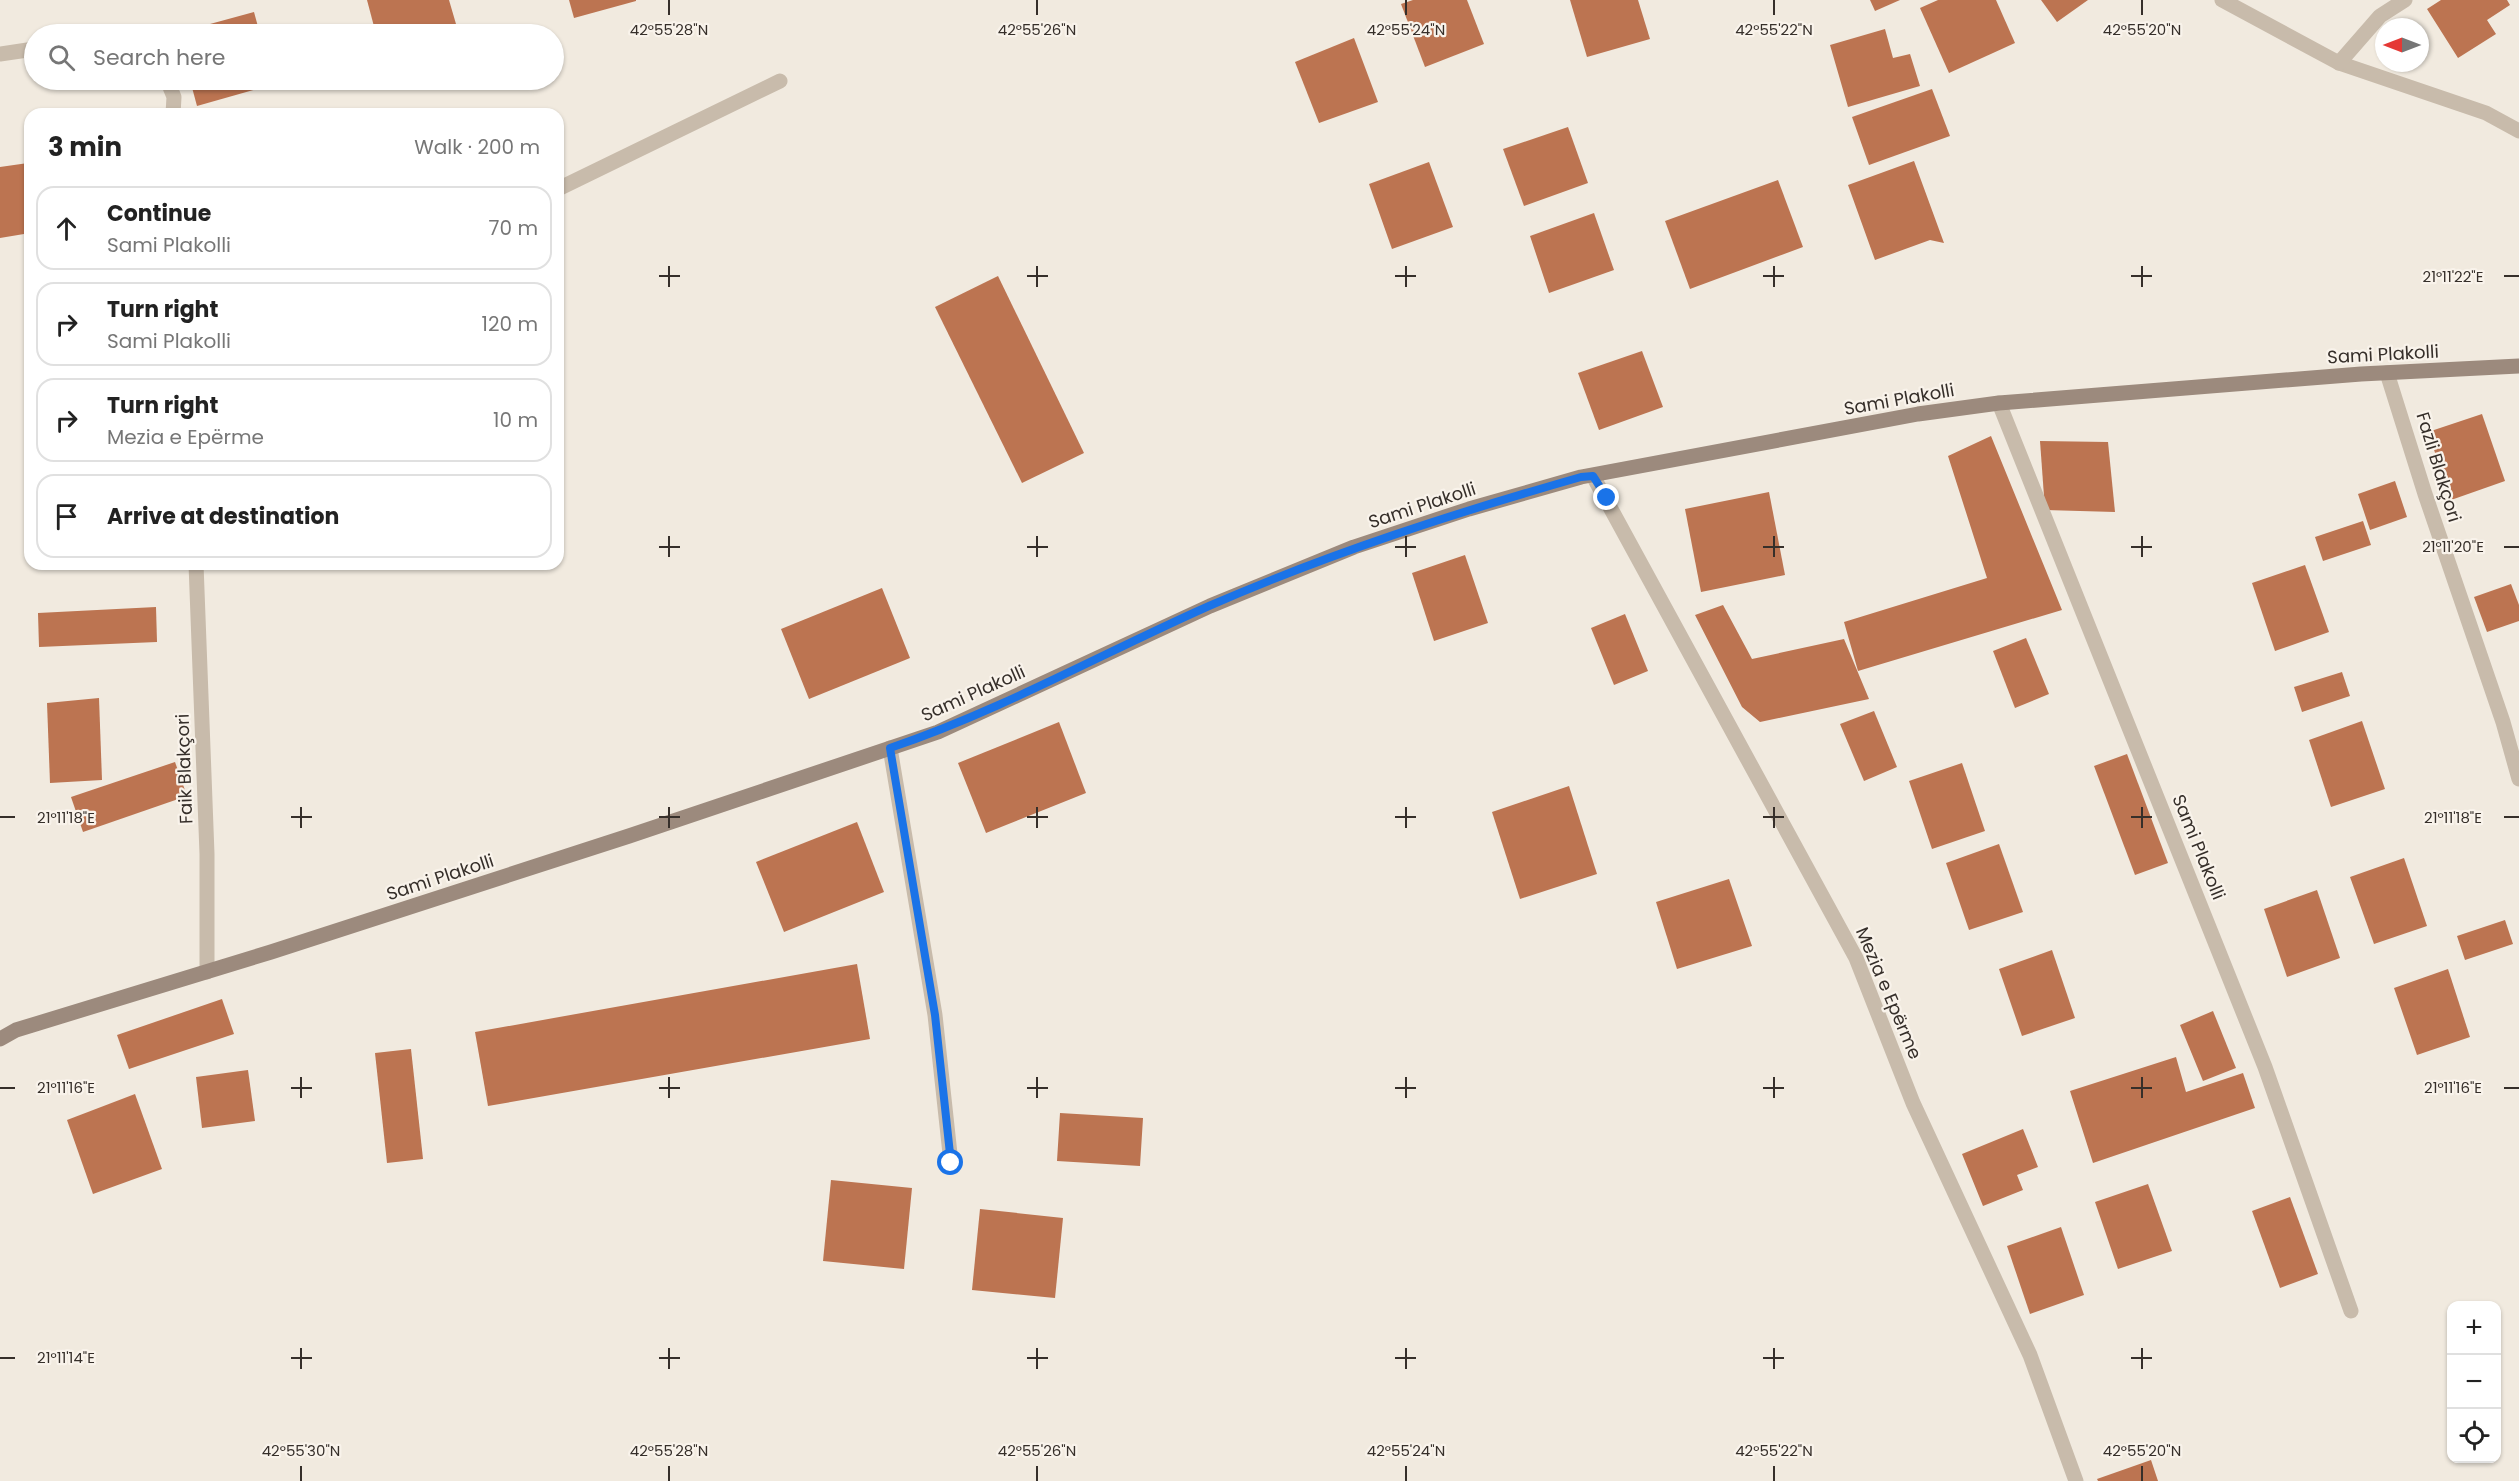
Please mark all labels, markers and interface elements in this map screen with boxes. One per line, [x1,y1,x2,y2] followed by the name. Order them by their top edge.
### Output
[2375,18,2429,72] north arrow
[630,19,708,40] text: 42°55'28"N
[998,19,1076,40] text: 42°55'26"N
[1367,19,1445,40] text: 42°55'24"N
[1735,19,1813,40] text: 42°55'22"N
[2103,19,2181,40] text: 42°55'20"N
[24,24,564,90] search box
[45,41,78,74] icon: search
[93,42,226,73] text: Search here
[48,129,122,165] text: 3 min
[414,133,540,161] text: Walk · 200 m
[107,198,211,229] text: Continue
[50,212,83,245] icon: ahead
[489,214,538,242] text: 70 m
[107,231,231,259] text: Sami Plakolli
[2423,266,2483,287] text: 21°11'22"E
[107,294,218,325] text: Turn right
[50,308,83,341] icon: right
[482,310,538,338] text: 120 m
[107,327,231,355] text: Sami Plakolli
[2327,339,2439,369] street label: Sami Plakolli
[1842,377,1956,421] street label: Sami Plakolli
[107,390,218,421] text: Turn right
[50,404,83,437] icon: right
[493,406,538,434] text: 10 m
[2410,409,2468,525] street label: Fazli Blakçori
[107,423,264,451] text: Mezia e Epërme
[1365,476,1479,534] street label: Sami Plakolli
[1593,484,1619,510] route end
[50,500,83,533] icon: arrive
[107,501,339,532] text: Arrive at destination
[2422,536,2484,557] text: 21°11'20"E
[917,659,1029,727] street label: Sami Plakolli
[170,713,198,825] street label: Faik Blakçori
[2167,791,2231,903] street label: Sami Plakolli
[37,807,95,828] text: 21°11'18"E
[2424,807,2482,828] text: 21°11'18"E
[383,848,497,906] street label: Sami Plakolli
[1850,923,1928,1063] street label: Mezia e Epërme
[37,1077,95,1098] text: 21°11'16"E
[2424,1077,2482,1098] text: 21°11'16"E
[937,1149,963,1175] route start
[2447,1301,2501,1463] map controls
[2447,1301,2501,1355] button: +
[37,1347,95,1368] text: 21°11'14"E
[2447,1355,2501,1409] button: −
[2447,1409,2501,1463] button: locate
[262,1440,340,1461] text: 42°55'30"N
[630,1440,708,1461] text: 42°55'28"N
[998,1440,1076,1461] text: 42°55'26"N
[1367,1440,1445,1461] text: 42°55'24"N
[1735,1440,1813,1461] text: 42°55'22"N
[2103,1440,2181,1461] text: 42°55'20"N

